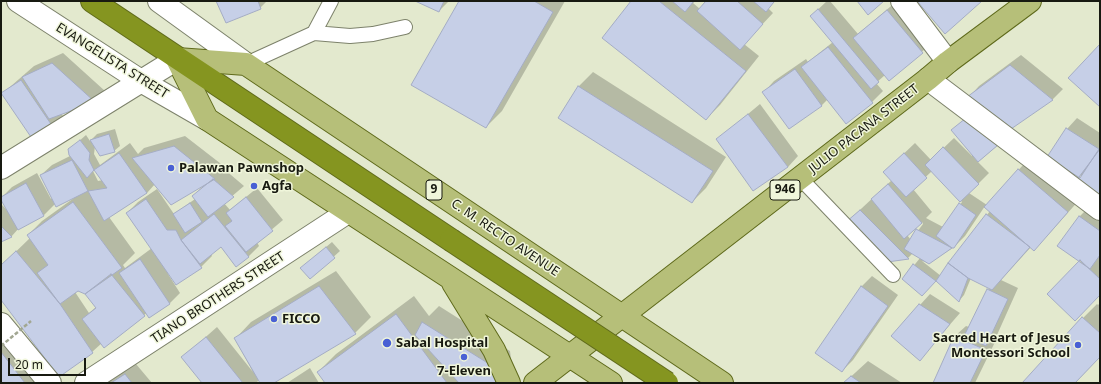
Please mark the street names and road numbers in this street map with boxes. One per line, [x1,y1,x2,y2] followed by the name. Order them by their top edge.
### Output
[53,20,171,102] street label: EVANGELISTA STREET
[806,81,922,177] street label: JULIO PACANA STREET
[426,180,442,200] road number: 9
[770,180,800,200] road number: 946
[448,196,562,280] street label: C. M. RECTO AVENUE
[148,249,288,347] street label: TIANO BROTHERS STREET

